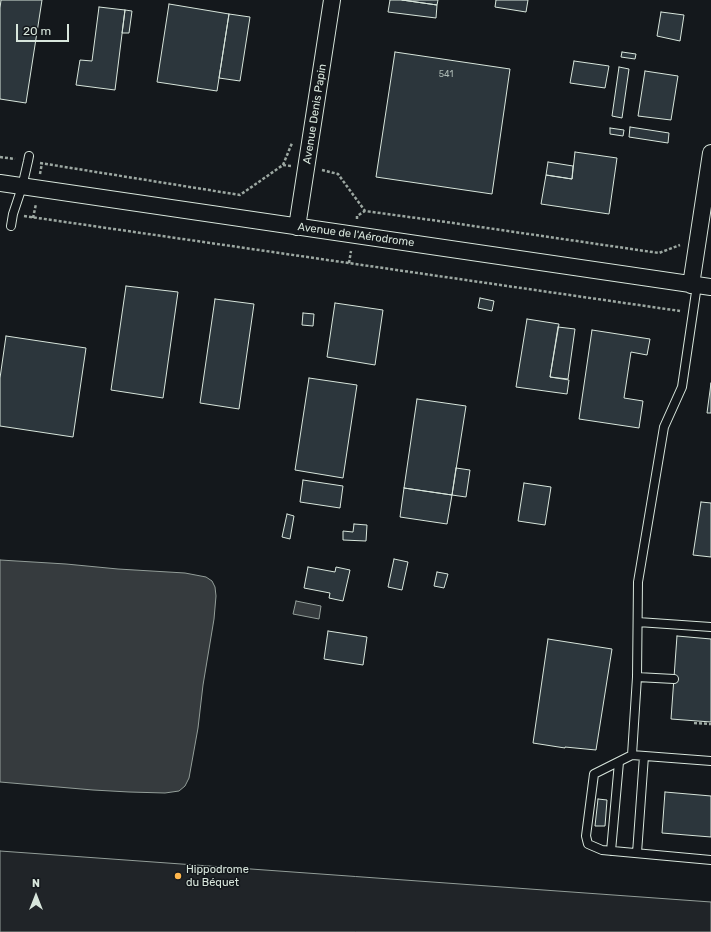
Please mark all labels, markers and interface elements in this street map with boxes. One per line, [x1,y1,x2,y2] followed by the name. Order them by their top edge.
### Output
[18,16,71,42] scale bar
[23,24,51,38] text: 20 m
[301,63,329,165] street label: Avenue Denis Papin
[439,69,453,79] house number: 541
[297,220,415,250] street label: Avenue de l'Aérodrome
[186,863,249,889] place label: Hippodrome du Béquet
[173,871,183,881] marker: Hippodrome du Béquet
[16,876,56,916] north arrow
[32,877,40,890] text: N

